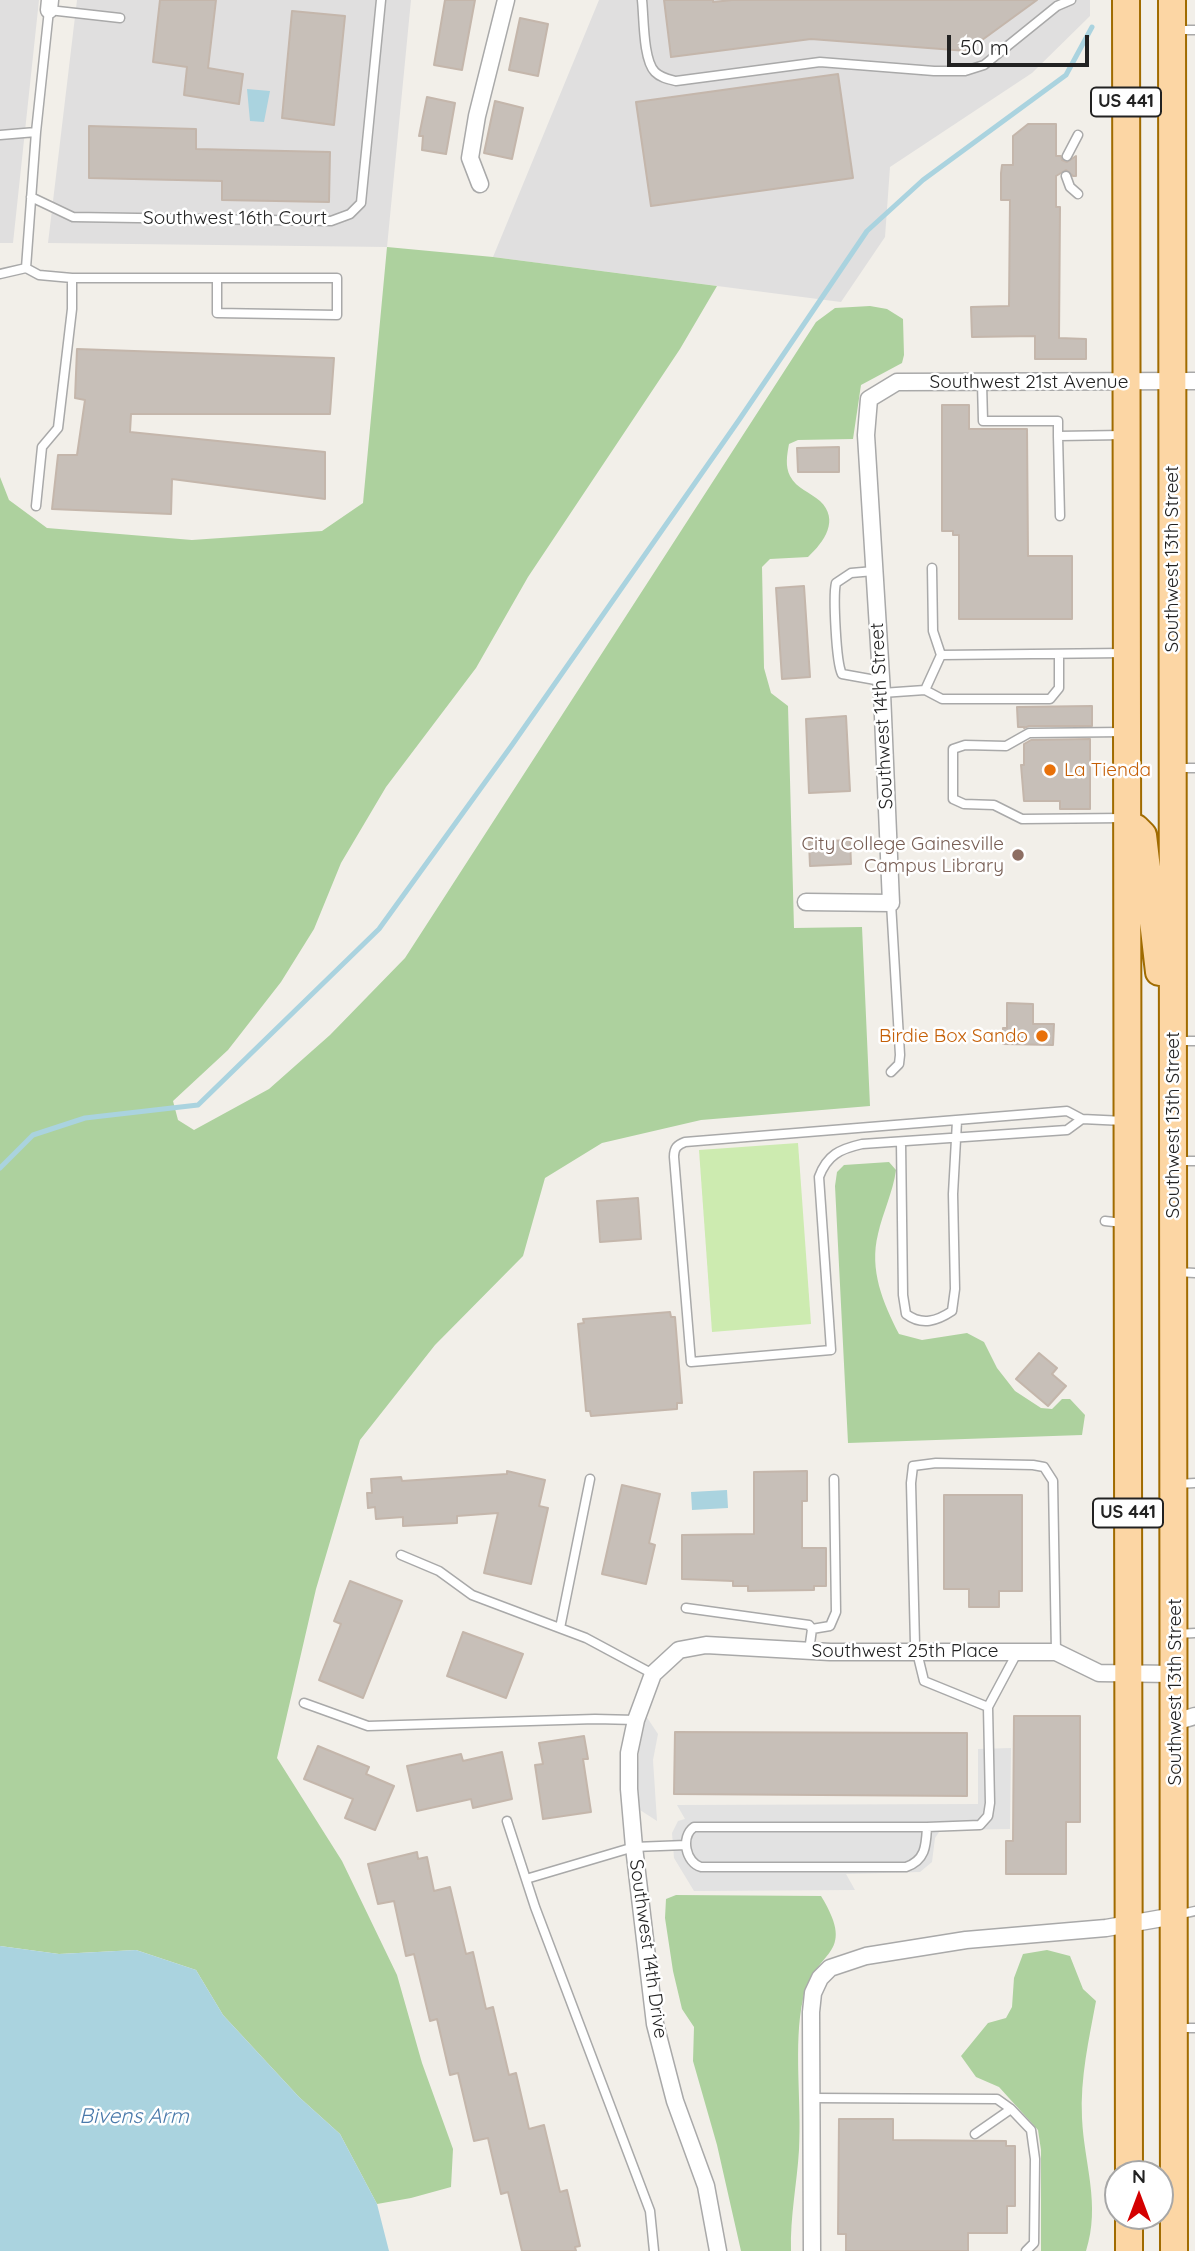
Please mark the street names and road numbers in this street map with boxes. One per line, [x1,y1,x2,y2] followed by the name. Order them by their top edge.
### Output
[1091,88,1161,116] road number: US 441
[143,207,327,229] street label: Southwest 16th Court
[930,371,1128,393] street label: Southwest 21st Avenue
[1161,465,1183,653] street label: Southwest 13th Street
[866,622,898,810] street label: Southwest 14th Street
[1162,1031,1184,1219] street label: Southwest 13th Street
[1093,1498,1163,1528] road number: US 441
[1164,1598,1186,1786] street label: Southwest 13th Street
[812,1640,998,1662] street label: Southwest 25th Place
[624,1858,672,2040] street label: Southwest 14th Drive

